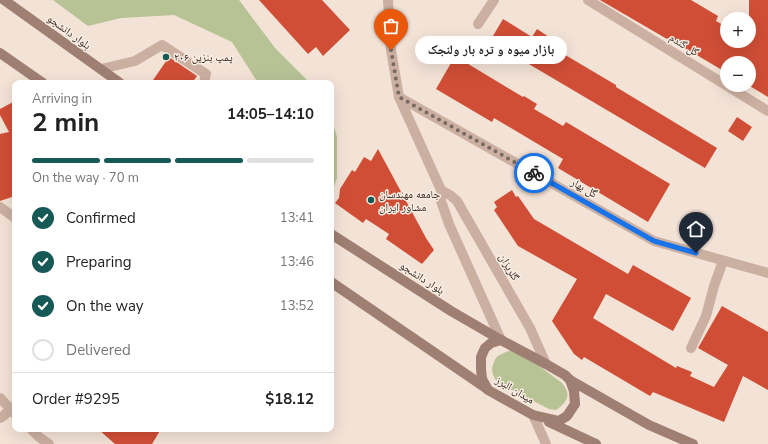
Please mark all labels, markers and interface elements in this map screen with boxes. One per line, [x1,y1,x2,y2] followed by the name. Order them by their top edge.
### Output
[374,9,408,50] pin
[44,11,94,53] street label: بلوار دانشجو
[720,12,756,92] map controls
[720,12,756,48] button: +
[380,15,402,37] icon: bag
[666,30,702,60] street label: گل گندم
[415,36,567,64] callout: بازار میوه و تره بار ولنجک
[428,41,554,59] text: بازار میوه و تره بار ولنجک
[174,50,233,65] place label: پمپ بنزین ۲۰۶
[161,52,171,62] marker: پمپ بنزین ۲۰۶
[720,56,756,92] button: −
[32,90,92,108] text: Arriving in
[227,104,314,124] text: 14:05–14:10
[32,105,99,140] text: 2 min
[514,153,554,193] courier
[523,162,545,184] icon: bike
[32,169,139,187] text: On the way · 70 m
[567,174,600,202] street label: گل بهار
[379,187,440,215] place label: جامعه مهندسان مشاور ایران
[366,195,376,205] marker: جامعه مهندسان مشاور ایران
[32,207,54,229] icon: check
[66,208,136,228] text: Confirmed
[280,209,314,227] text: 13:41
[679,212,713,253] pin
[685,218,707,240] icon: home
[32,251,54,273] icon: check
[495,251,523,284] street label: گلریزان
[66,252,131,272] text: Preparing
[280,253,314,271] text: 13:46
[397,258,447,298] street label: بلوار دانشجو
[32,295,54,317] icon: check
[66,296,144,316] text: On the way
[280,297,314,315] text: 13:52
[66,340,131,360] text: Delivered
[492,372,537,407] street label: میدان البرز
[32,389,120,409] text: Order #9295
[265,389,314,409] text: $18.12

